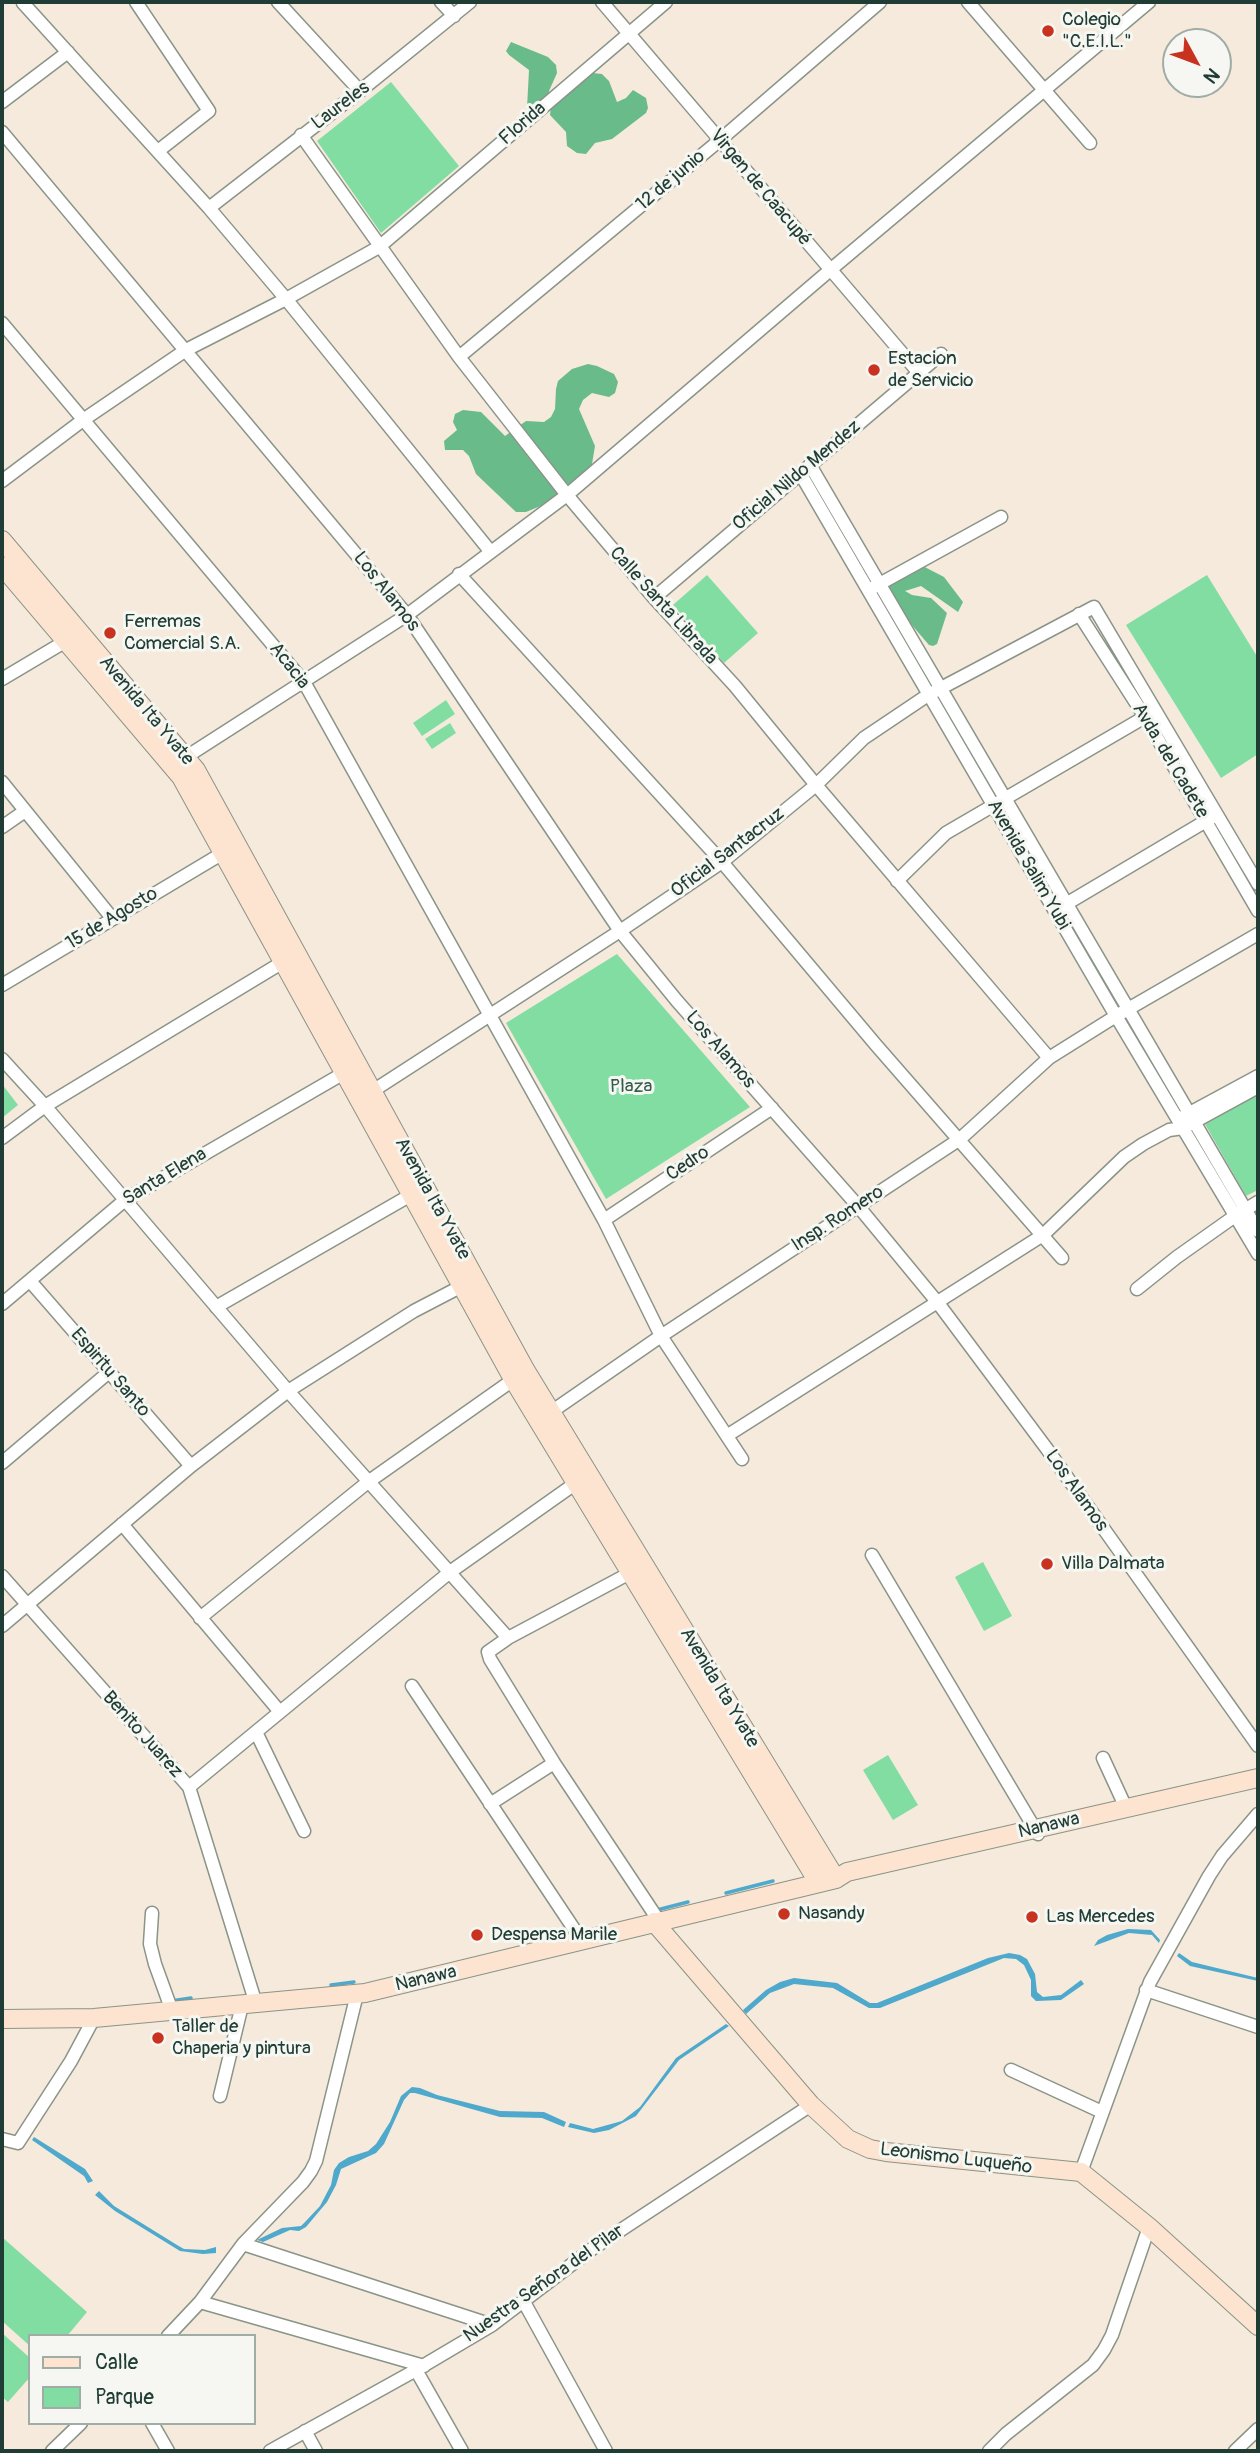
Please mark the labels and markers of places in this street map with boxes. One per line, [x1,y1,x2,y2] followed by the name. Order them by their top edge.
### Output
[1062,9,1132,53] place label: Colegio "C.E.I.L."
[1040,23,1056,39] marker: Colegio "C.E.I.L."
[888,348,973,392] place label: Estacion de Servicio
[866,362,882,378] marker: Estacion de Servicio
[124,611,241,655] place label: Ferremas Comercial S.A.
[102,625,118,641] marker: Ferremas Comercial S.A.
[1061,1553,1165,1575] place label: Villa Dalmata
[1039,1556,1055,1572] marker: Villa Dalmata
[798,1903,865,1925] place label: Nasandy
[776,1906,792,1922] marker: Nasandy
[1046,1906,1154,1928] place label: Las Mercedes
[1024,1909,1040,1925] marker: Las Mercedes
[491,1924,617,1946] place label: Despensa Marile
[469,1927,485,1943] marker: Despensa Marile
[172,2016,311,2060] place label: Taller de Chaperia y pintura
[150,2030,166,2046] marker: Taller de Chaperia y pintura

